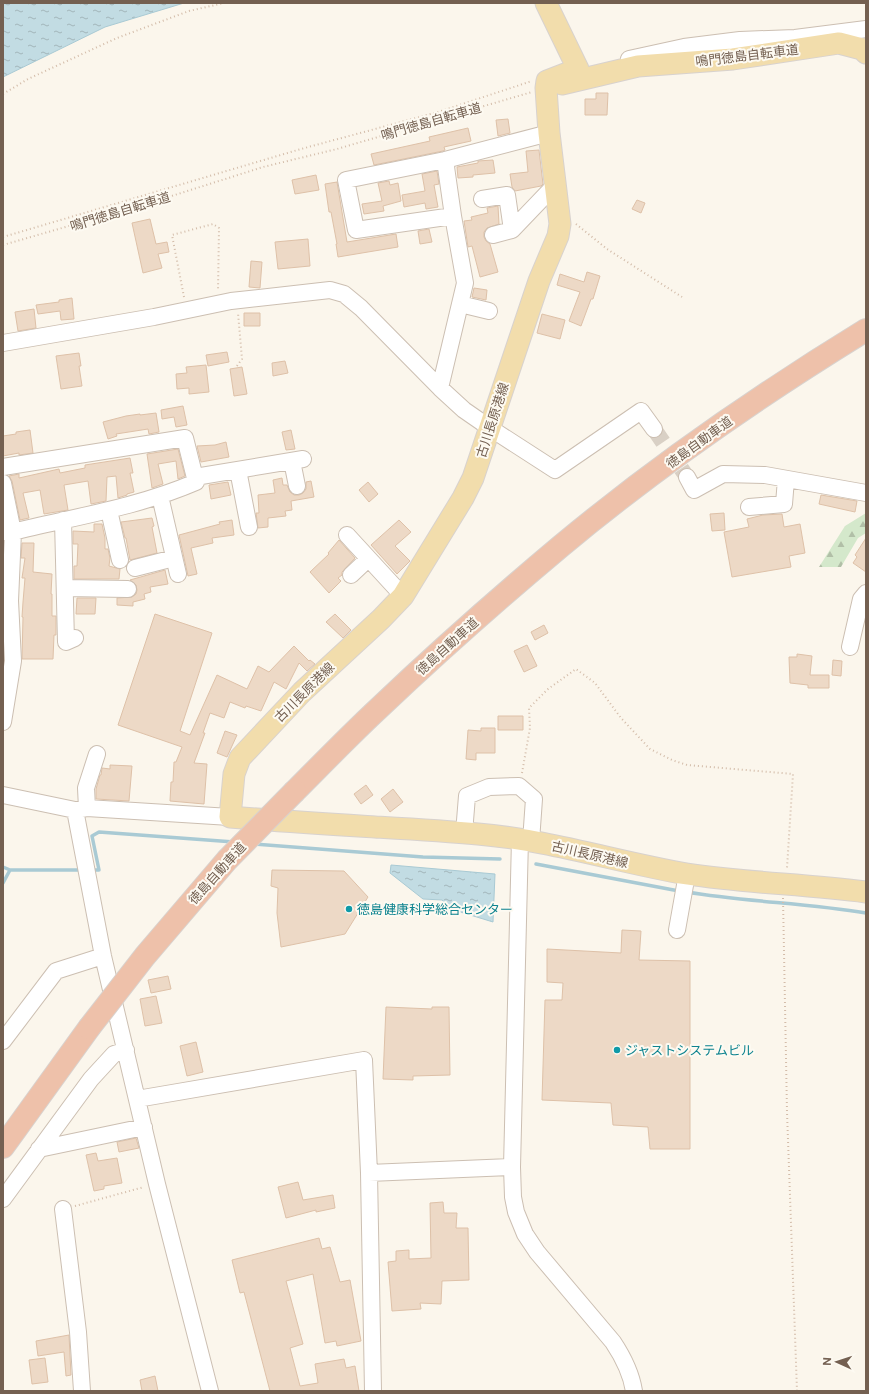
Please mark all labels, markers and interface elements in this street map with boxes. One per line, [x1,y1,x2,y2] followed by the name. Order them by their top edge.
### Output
[695,42,800,69] street label: 鳴門徳島自転車道
[379,100,483,143] street label: 鳴門徳島自転車道
[68,189,172,234] street label: 鳴門徳島自転車道
[473,381,512,460] street label: 古川長原港線
[663,413,735,471] street label: 徳島自動車道
[413,615,481,678] street label: 徳島自動車道
[271,659,337,725] street label: 古川長原港線
[550,838,630,871] street label: 古川長原港線
[186,839,249,907] street label: 徳島自動車道
[357,902,513,917] place label: 徳島健康科学総合センター
[344,904,354,914] marker: 徳島健康科学総合センター
[625,1043,754,1058] place label: ジャストシステムビル
[612,1045,622,1055] marker: ジャストシステムビル
[817,1342,857,1382] north arrow
[821,1357,833,1366] text: N

